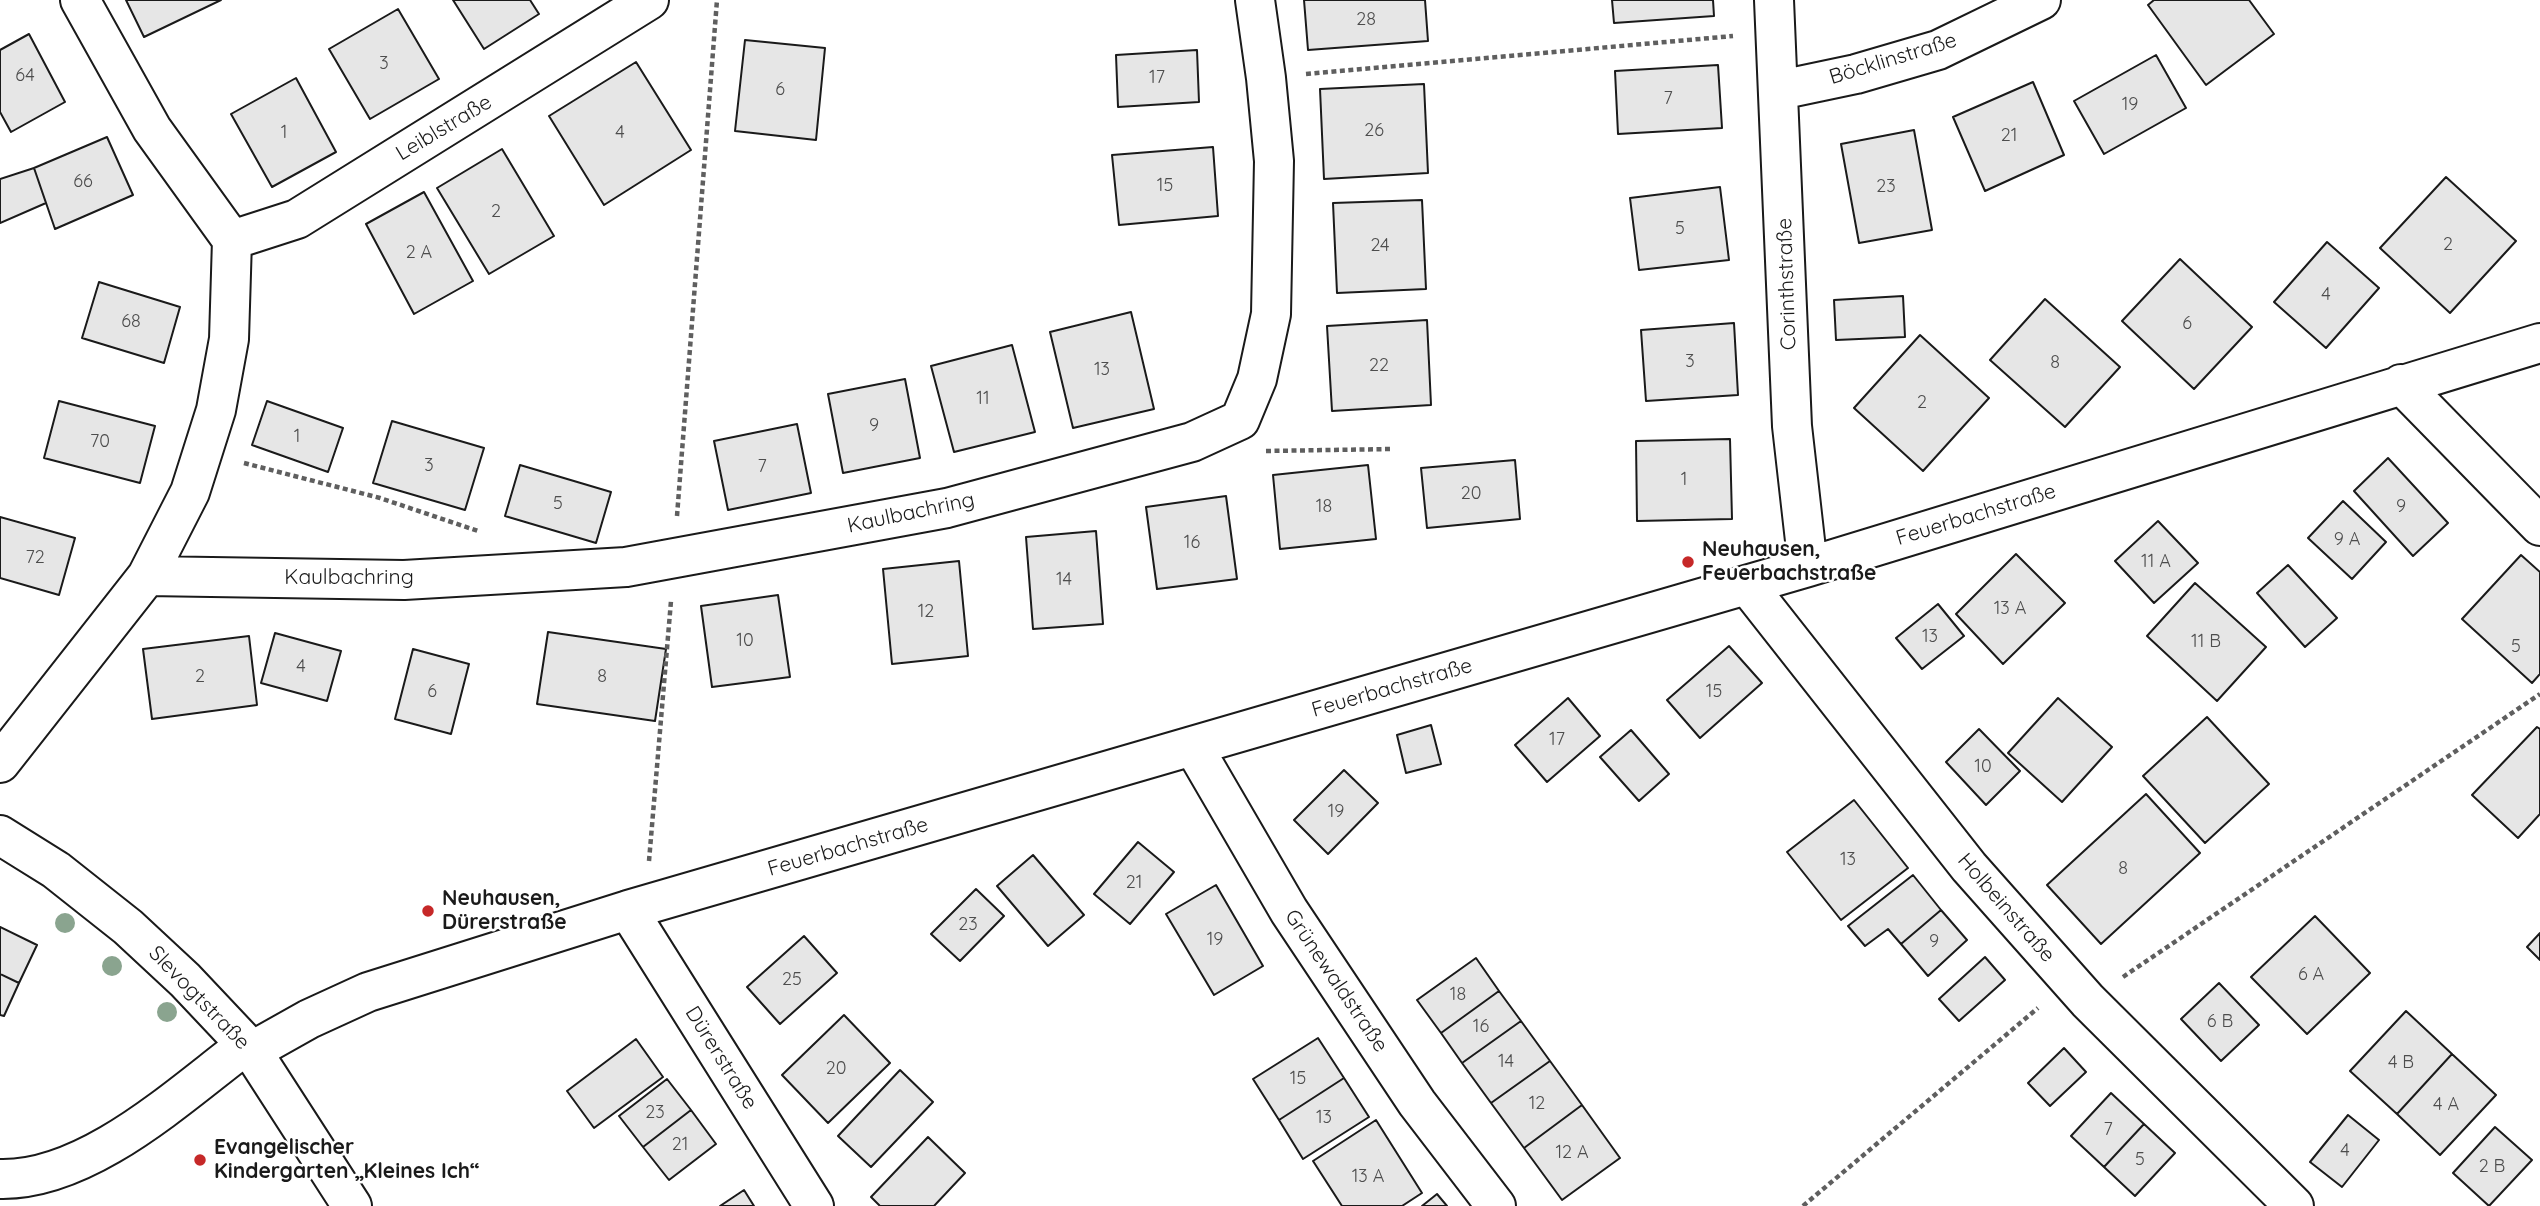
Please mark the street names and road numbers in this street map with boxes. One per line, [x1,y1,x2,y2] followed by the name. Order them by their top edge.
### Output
[1826,28,1960,90] street label: Böcklinstraße
[392,90,496,166] street label: Leiblstraße
[1772,217,1802,351] street label: Corinthstraße
[1893,479,2059,551] street label: Feuerbachstraße
[845,487,977,539] street label: Kaulbachring
[284,565,414,591] street label: Kaulbachring
[1309,653,1475,723] street label: Feuerbachstraße
[765,812,931,882] street label: Feuerbachstraße
[1952,848,2060,968] street label: Holbeinstraße
[1279,905,1393,1057] street label: Grünewaldstraße
[143,941,255,1055] street label: Slevogtstraße
[679,1002,763,1114] street label: Dürerstraße

